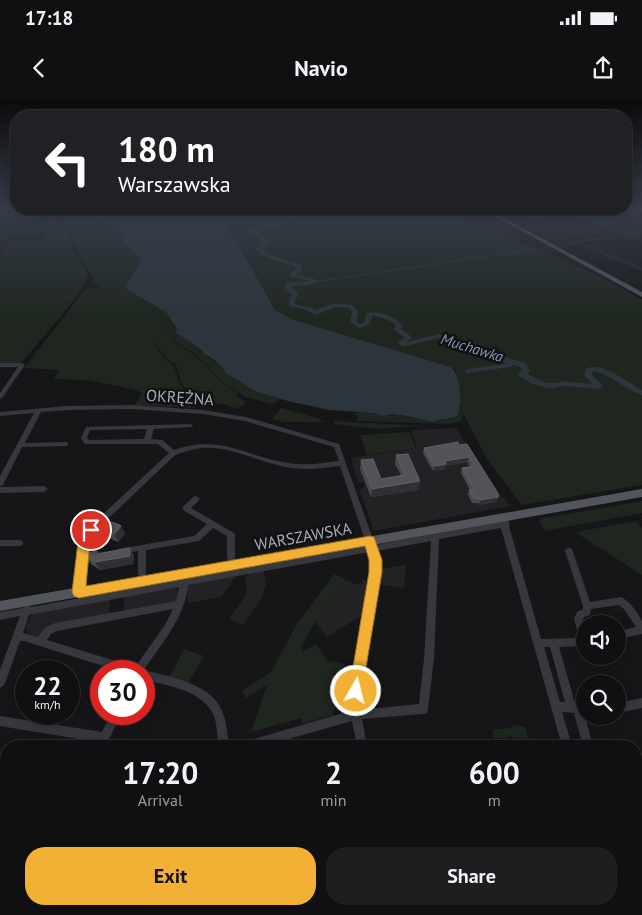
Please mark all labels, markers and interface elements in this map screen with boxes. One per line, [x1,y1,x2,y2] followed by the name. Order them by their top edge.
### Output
[25,6,73,30] text: 17:18
[25,54,53,82] icon: back
[294,54,348,82] text: Navio
[589,54,617,82] icon: share
[118,126,215,172] text: 180 m
[35,130,100,195] icon: left
[118,170,231,198] text: Warszawska
[439,329,506,366] water label: Muchawka
[146,385,215,409] street label: OKRĘŻNA
[70,509,112,551] pin
[77,516,105,544] icon: arrive
[253,518,354,554] street label: WARSZAWSKA
[576,615,626,725] map controls
[576,615,626,665] button: sound
[90,660,155,725] speed limit sign: 30
[329,664,381,716] position arrow
[33,670,62,702] text: 22
[576,675,626,725] button: search
[34,697,61,712] text: km/h
[122,753,198,792] text: 17:20
[325,753,342,792] text: 2
[469,753,520,792] text: 600
[138,790,183,810] text: Arrival
[321,790,347,810] text: min
[488,790,501,810] text: m
[25,847,316,905] button: Exit
[326,847,617,905] button: Share

